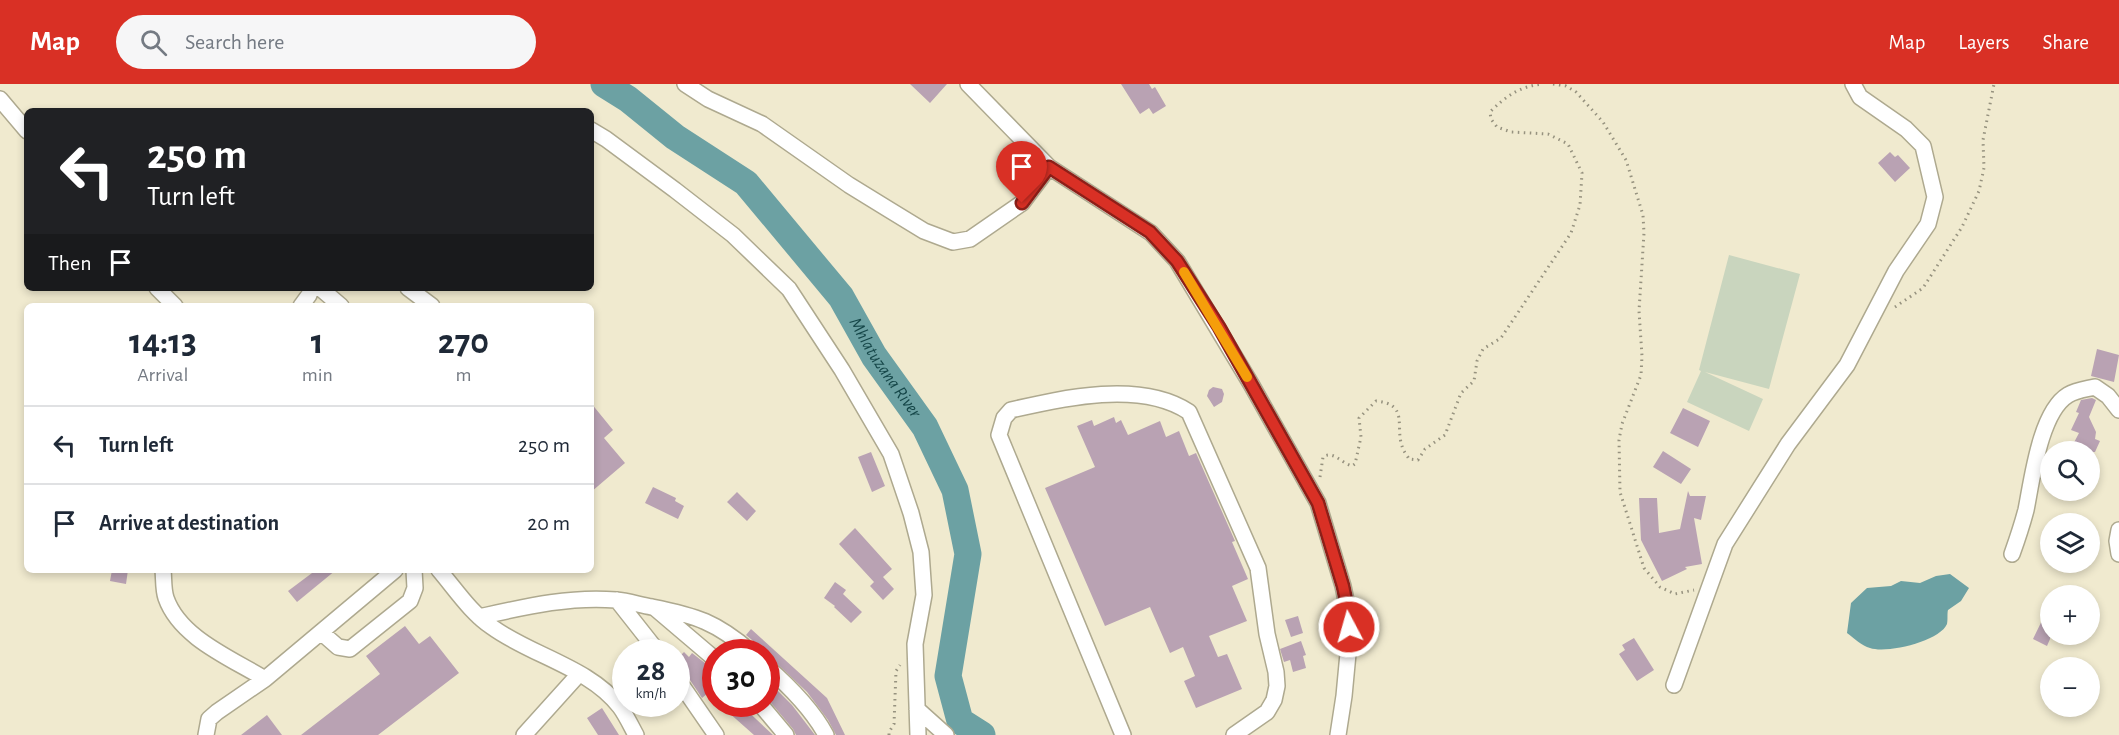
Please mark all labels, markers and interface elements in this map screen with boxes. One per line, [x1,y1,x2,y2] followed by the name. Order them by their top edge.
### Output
[116,15,536,69] search box
[137,26,170,59] icon: search
[30,28,80,56] text: Map
[185,31,284,53] text: Search here
[1889,32,1925,53] text: Map
[1958,32,2009,53] text: Layers
[2042,32,2089,53] text: Share
[48,132,126,210] icon: left
[147,134,247,176] text: 250 m
[996,141,1047,203] pin
[1005,150,1038,183] icon: arrive
[147,183,235,210] text: Turn left
[104,246,137,279] icon: arrive
[48,252,92,274] text: Then
[845,315,925,422] water label: Mhlatuzana River
[129,324,197,360] text: 14:13
[311,324,324,360] text: 1
[438,324,489,360] text: 270
[137,365,189,385] text: Arrival
[302,365,333,385] text: min
[455,365,471,385] text: m
[48,429,81,462] icon: left
[99,434,173,456] text: Turn left
[518,434,570,456] text: 250 m
[2040,441,2100,717] map controls
[2040,441,2100,501] button: search
[48,507,81,540] icon: arrive
[99,512,279,534] text: Arrive at destination
[527,512,570,534] text: 20 m
[2040,513,2100,573] button: layers
[2040,585,2100,645] button: +
[1317,595,1381,659] position arrow
[702,639,780,717] speed limit sign: 30
[637,656,665,686] text: 28
[2040,657,2100,717] button: −
[636,686,666,701] text: km/h

